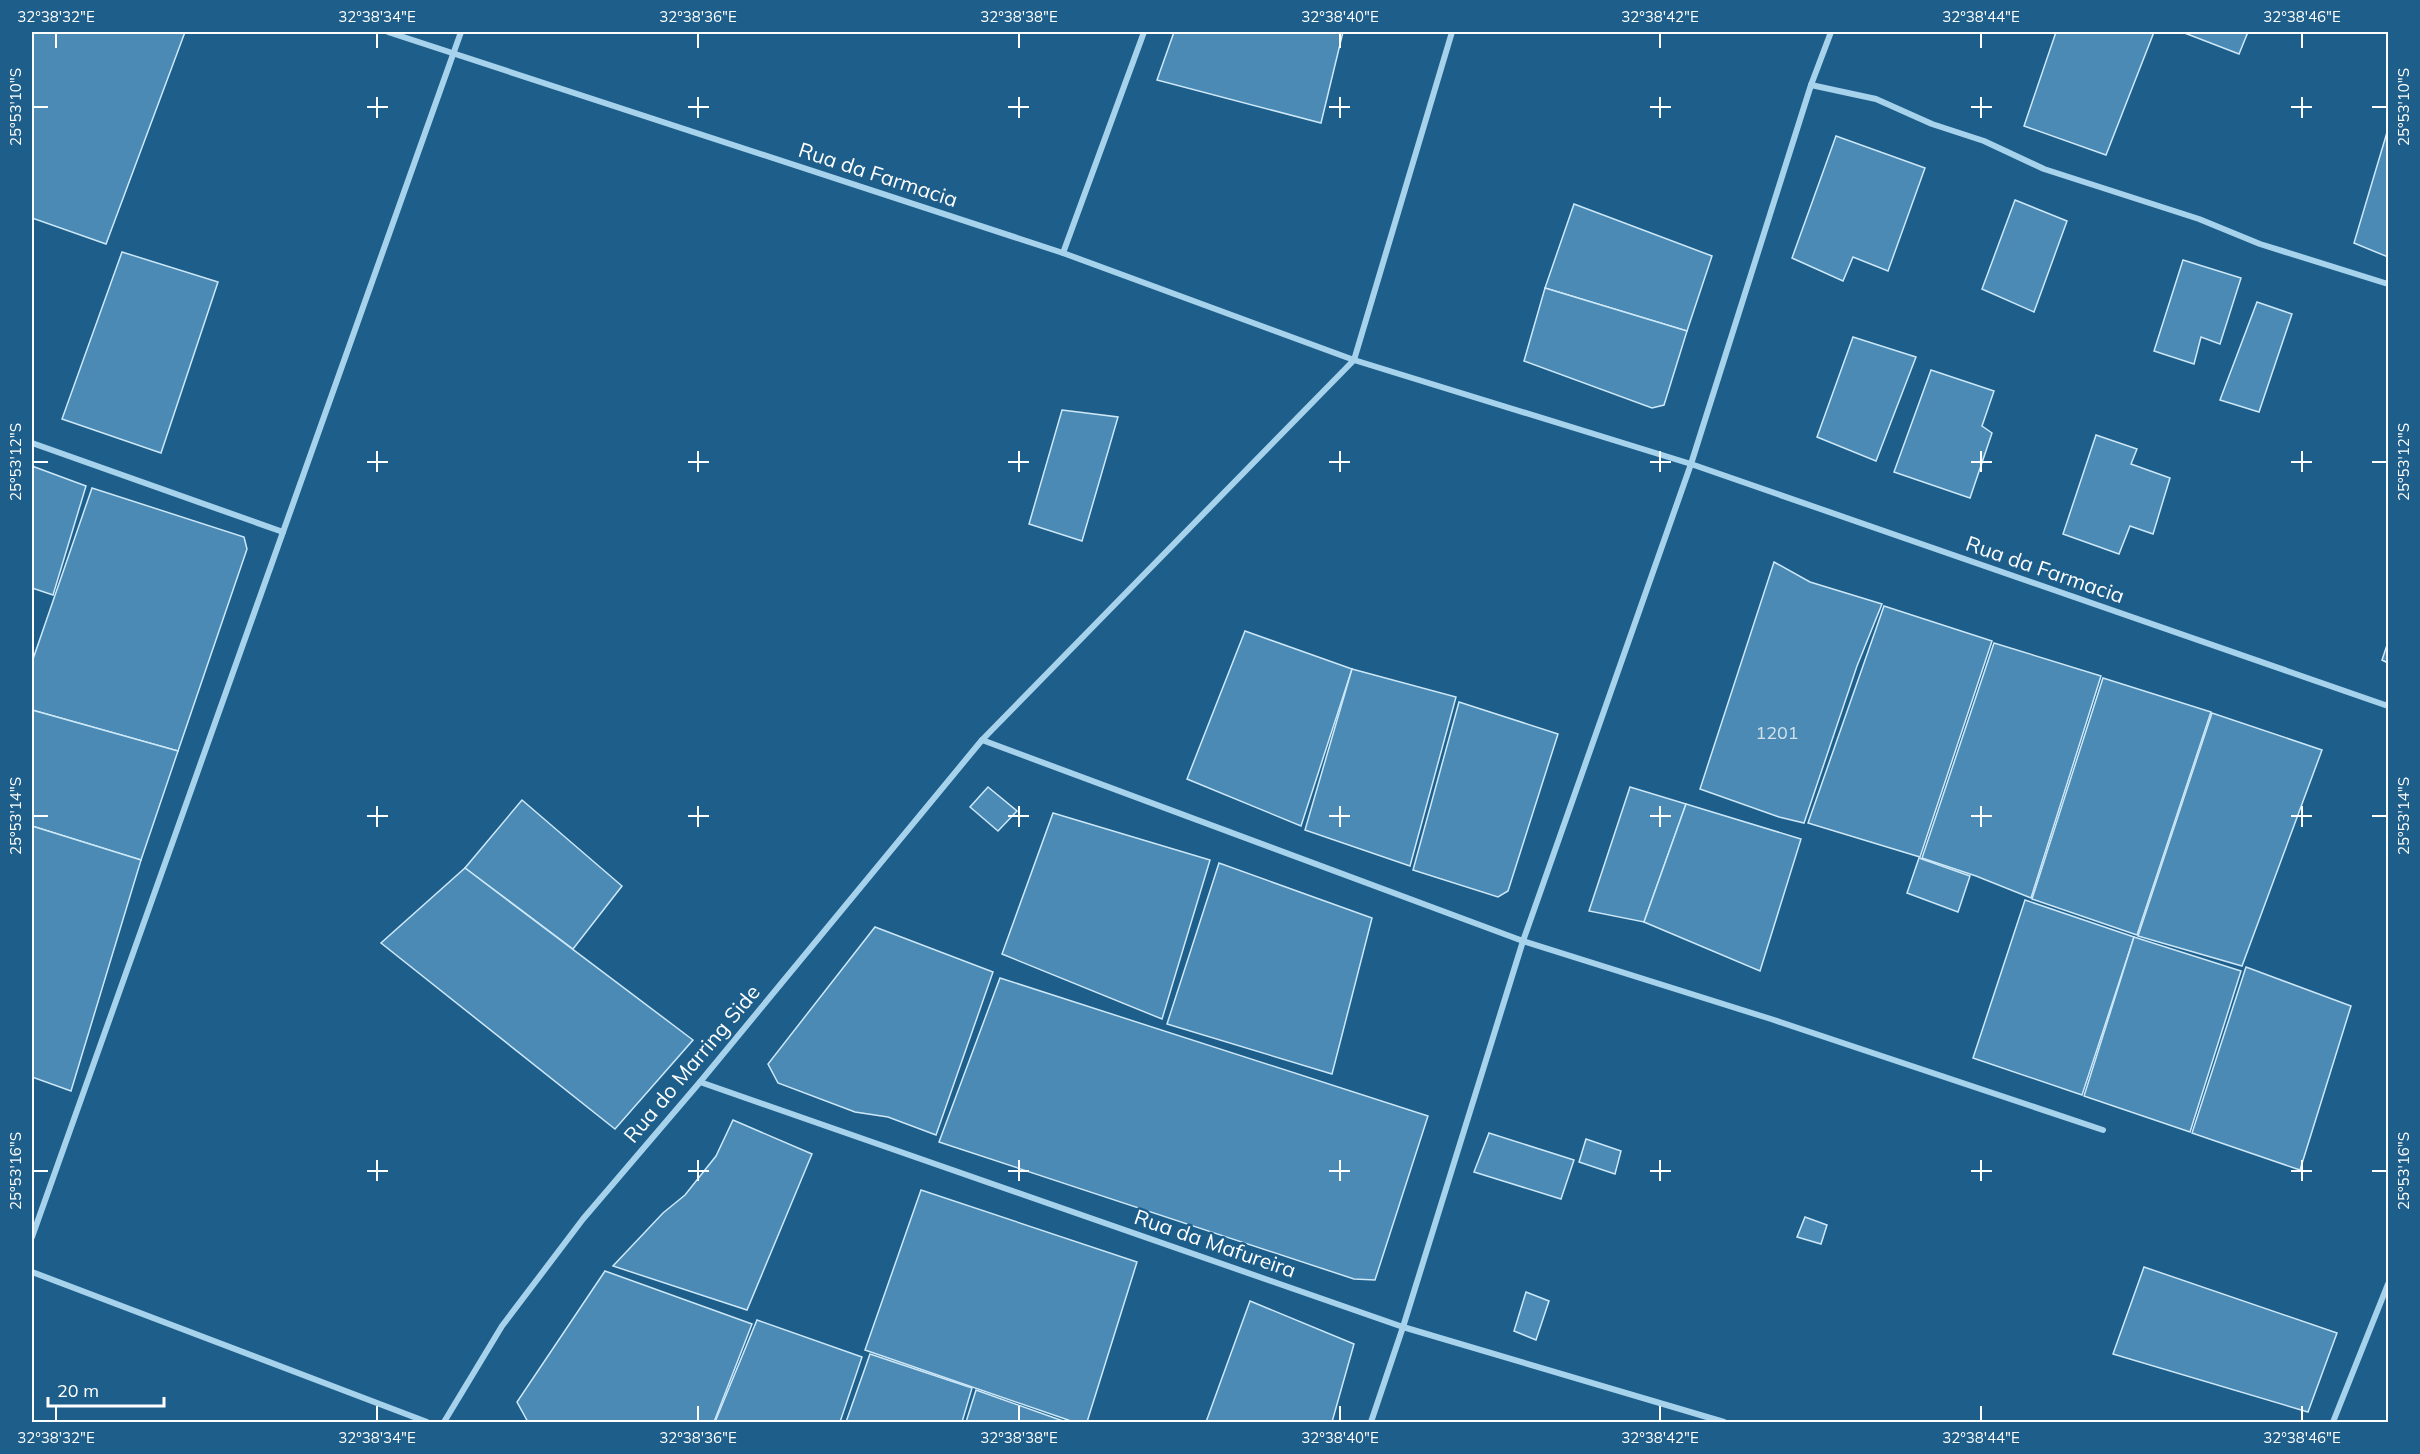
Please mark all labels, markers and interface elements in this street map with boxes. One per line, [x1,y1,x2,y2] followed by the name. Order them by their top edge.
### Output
[17,7,95,26] text: 32°38'32"E
[338,7,416,26] text: 32°38'34"E
[659,7,737,26] text: 32°38'36"E
[980,7,1058,26] text: 32°38'38"E
[1301,7,1379,26] text: 32°38'40"E
[1621,7,1699,26] text: 32°38'42"E
[1942,7,2020,26] text: 32°38'44"E
[2263,7,2341,26] text: 32°38'46"E
[6,68,25,146] text: 25°53'10"S
[2394,68,2413,146] text: 25°53'10"S
[795,136,961,212] street label: Rua da Farmacia
[6,423,25,501] text: 25°53'12"S
[2394,423,2413,501] text: 25°53'12"S
[1963,530,2128,608] street label: Rua da Farmacia
[1755,721,1799,744] house number: 1201
[6,777,25,855] text: 25°53'14"S
[2394,777,2413,855] text: 25°53'14"S
[618,979,765,1148] street label: Rua do Marring Side
[6,1132,25,1210] text: 25°53'16"S
[2394,1132,2413,1210] text: 25°53'16"S
[1131,1203,1300,1283] street label: Rua da Mafureira
[48,1370,164,1408] scale bar
[57,1379,99,1402] text: 20 m
[17,1428,95,1447] text: 32°38'32"E
[338,1428,416,1447] text: 32°38'34"E
[659,1428,737,1447] text: 32°38'36"E
[980,1428,1058,1447] text: 32°38'38"E
[1301,1428,1379,1447] text: 32°38'40"E
[1621,1428,1699,1447] text: 32°38'42"E
[1942,1428,2020,1447] text: 32°38'44"E
[2263,1428,2341,1447] text: 32°38'46"E

